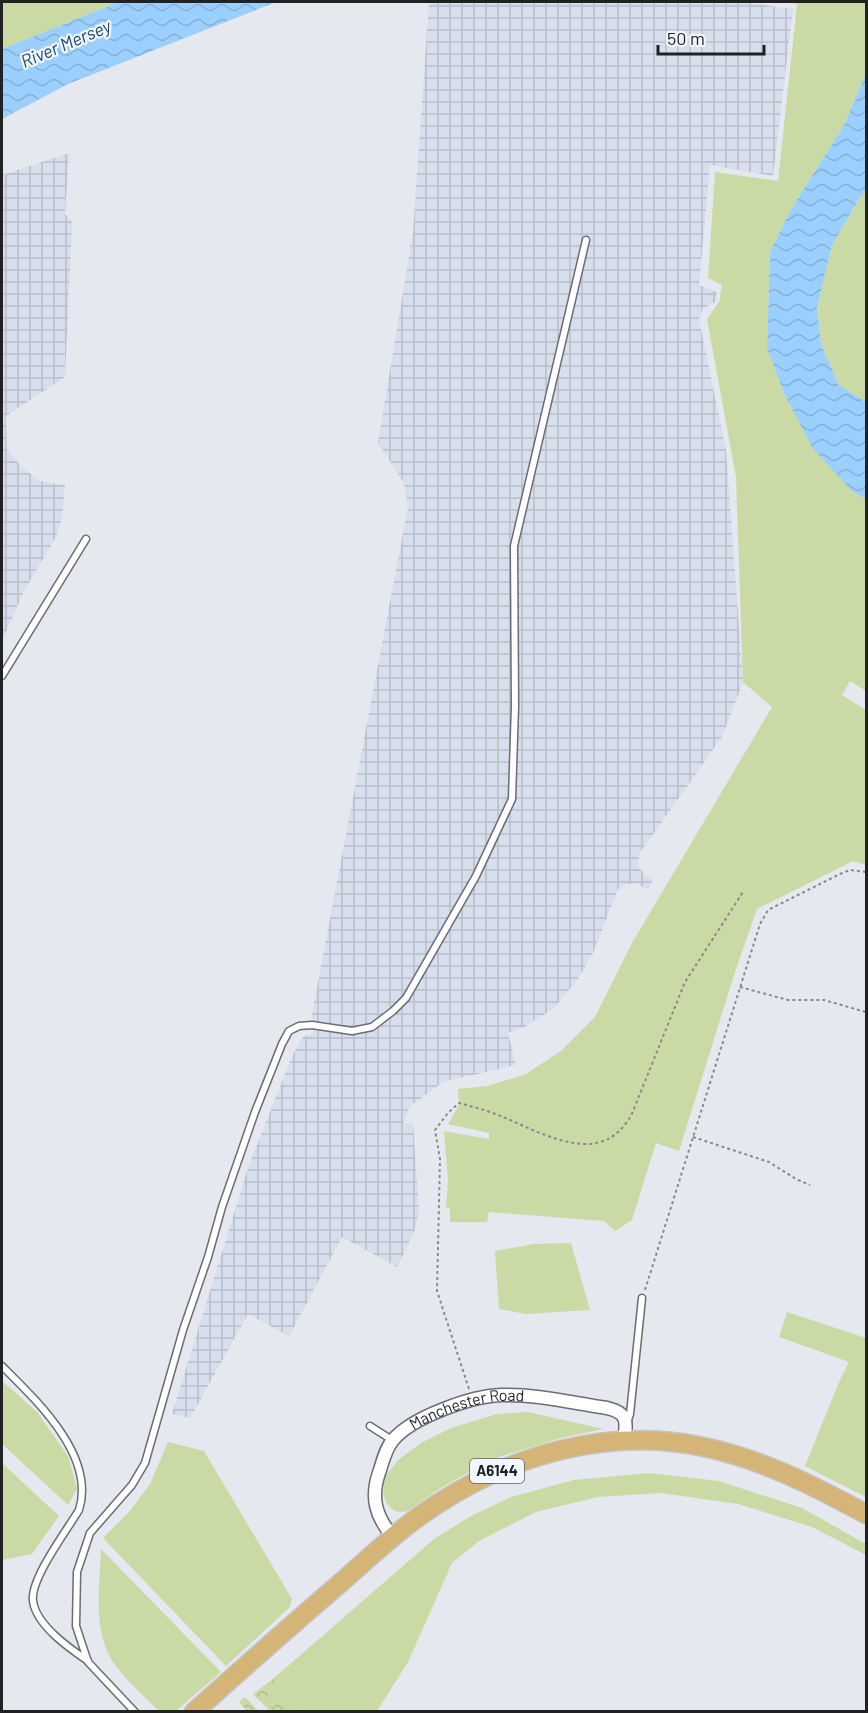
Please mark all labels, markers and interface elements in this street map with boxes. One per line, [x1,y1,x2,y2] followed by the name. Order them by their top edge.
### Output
[17,14,115,72] water label: River Mersey
[658,18,764,56] scale bar
[667,27,705,49] text: 50 m
[405,1385,525,1433] street label: Manchester Road
[470,1459,524,1483] road number: A6144

